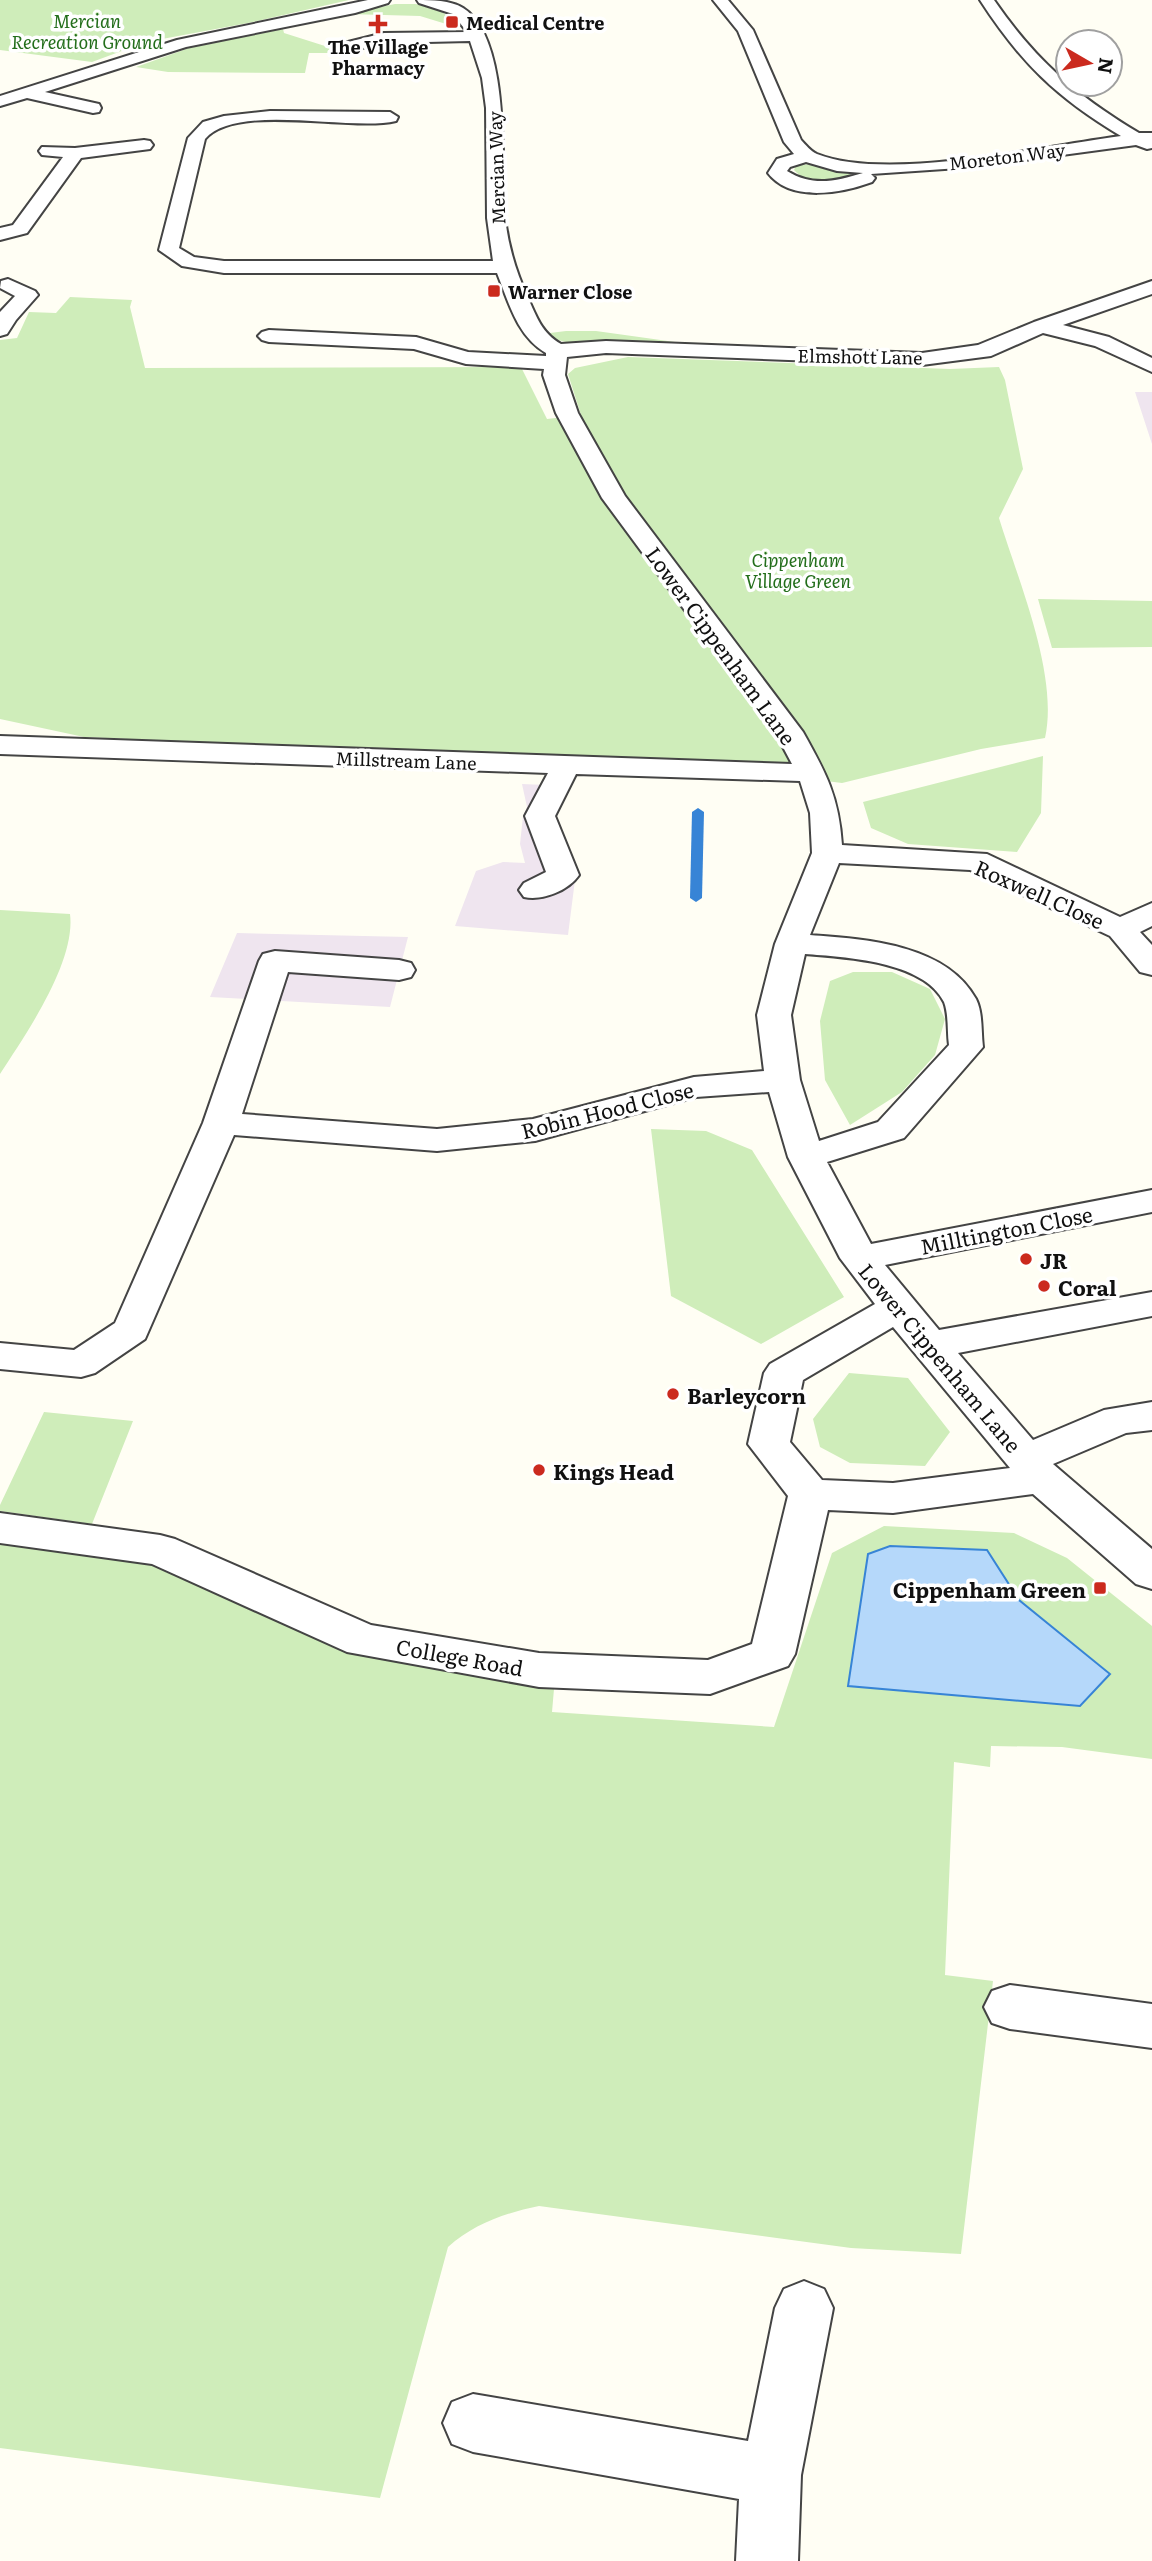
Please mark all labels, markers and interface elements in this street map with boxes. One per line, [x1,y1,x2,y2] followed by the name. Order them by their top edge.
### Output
[11,7,163,55] park label: Mercian Recreation Ground
[466,9,604,36] place label: Medical Centre
[444,14,460,30] marker: Medical Centre
[370,16,386,32] marker: The Village Pharmacy
[1054,28,1124,98] north arrow
[328,33,428,81] place label: The Village Pharmacy
[1092,56,1122,76] text: N
[481,110,511,225] street label: Mercian Way
[947,135,1067,177] street label: Moreton Way
[508,278,632,305] place label: Warner Close
[486,283,502,299] marker: Warner Close
[797,341,923,371] street label: Elmshott Lane
[639,539,805,751] street label: Lower Cippenham Lane
[745,546,851,594] park label: Cippenham Village Green
[335,744,477,776] street label: Millstream Lane
[970,851,1110,935] street label: Roxwell Close
[517,1073,697,1145] street label: Robin Hood Close
[917,1197,1095,1261] street label: Milltington Close
[1040,1244,1068,1275] place label: JR
[1018,1251,1034,1267] marker: JR
[852,1256,1030,1458] street label: Lower Cippenham Lane
[1058,1271,1117,1302] place label: Coral
[1036,1278,1052,1294] marker: Coral
[687,1379,806,1410] place label: Barleycorn
[665,1386,681,1402] marker: Barleycorn
[553,1455,674,1486] place label: Kings Head
[531,1462,547,1478] marker: Kings Head
[893,1573,1086,1604] place label: Cippenham Green
[1092,1580,1108,1596] marker: Cippenham Green
[394,1630,526,1682] street label: College Road

